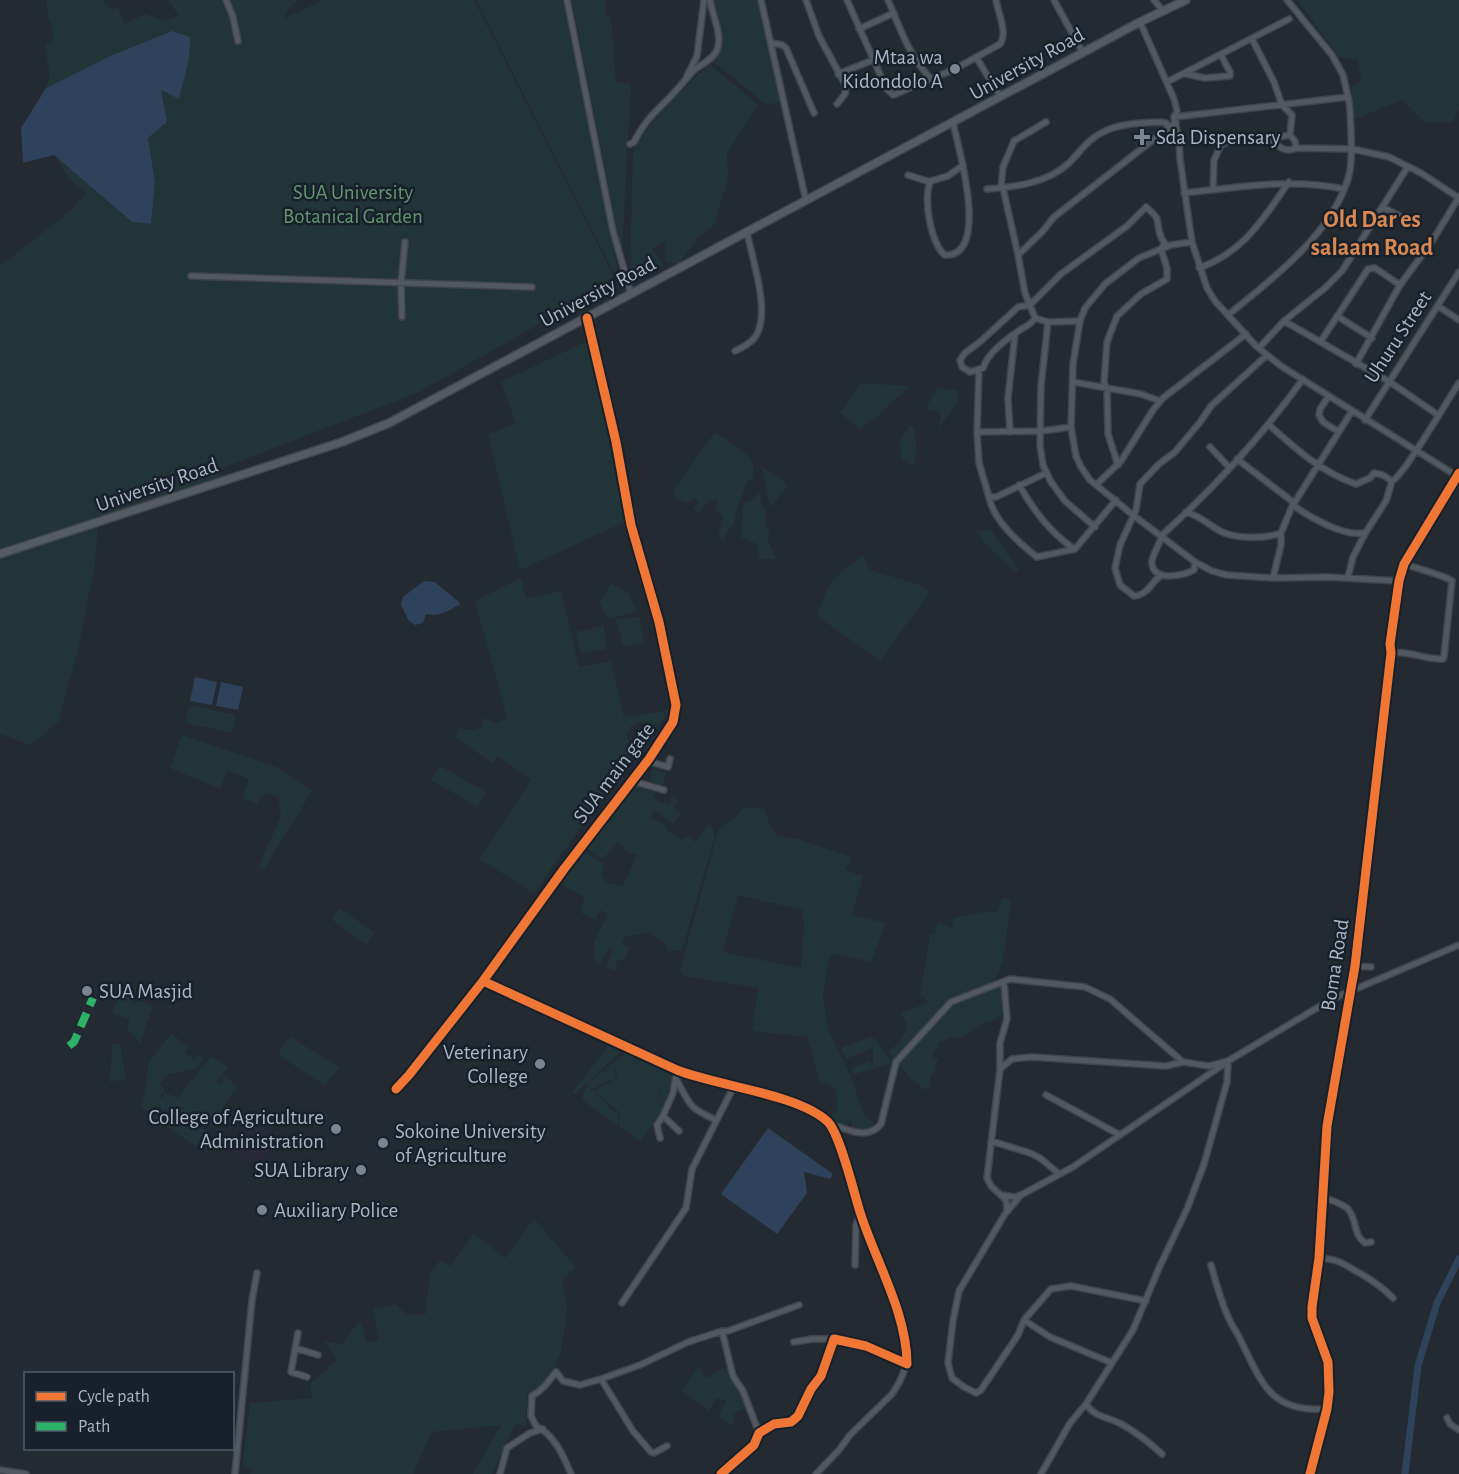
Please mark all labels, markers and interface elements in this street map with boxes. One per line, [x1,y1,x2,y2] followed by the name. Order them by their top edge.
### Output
[966,24,1088,104] street label: University Road
[842,47,943,92] place label: Mtaa wa Kidondolo A
[948,62,962,76] marker: Mtaa wa Kidondolo A
[1156,127,1280,148] place label: Sda Dispensary
[1133,128,1151,146] marker: Sda Dispensary
[283,182,423,227] park label: SUA University Botanical Garden
[1311,208,1434,260] district label: Old Dar es salaam Road
[537,253,659,331] street label: University Road
[1361,287,1436,387] street label: Uhuru Street
[93,454,221,516] street label: University Road
[570,719,658,827] street label: SUA main gate
[1317,917,1353,1013] street label: Boma Road
[99,981,193,1002] place label: SUA Masjid
[80,984,94,998] marker: SUA Masjid
[443,1042,528,1087] place label: Veterinary College
[533,1057,547,1071] marker: Veterinary College
[148,1107,324,1152] place label: College of Agriculture Administration
[395,1121,546,1166] place label: Sokoine University of Agriculture
[329,1122,343,1136] marker: College of Agriculture Administration
[376,1136,390,1150] marker: Sokoine University of Agriculture
[254,1160,349,1181] place label: SUA Library
[354,1163,368,1177] marker: SUA Library
[274,1200,398,1221] place label: Auxiliary Police
[255,1203,269,1217] marker: Auxiliary Police
[24,1372,234,1450] legend
[78,1388,150,1406] text: Cycle path
[78,1418,110,1436] text: Path

